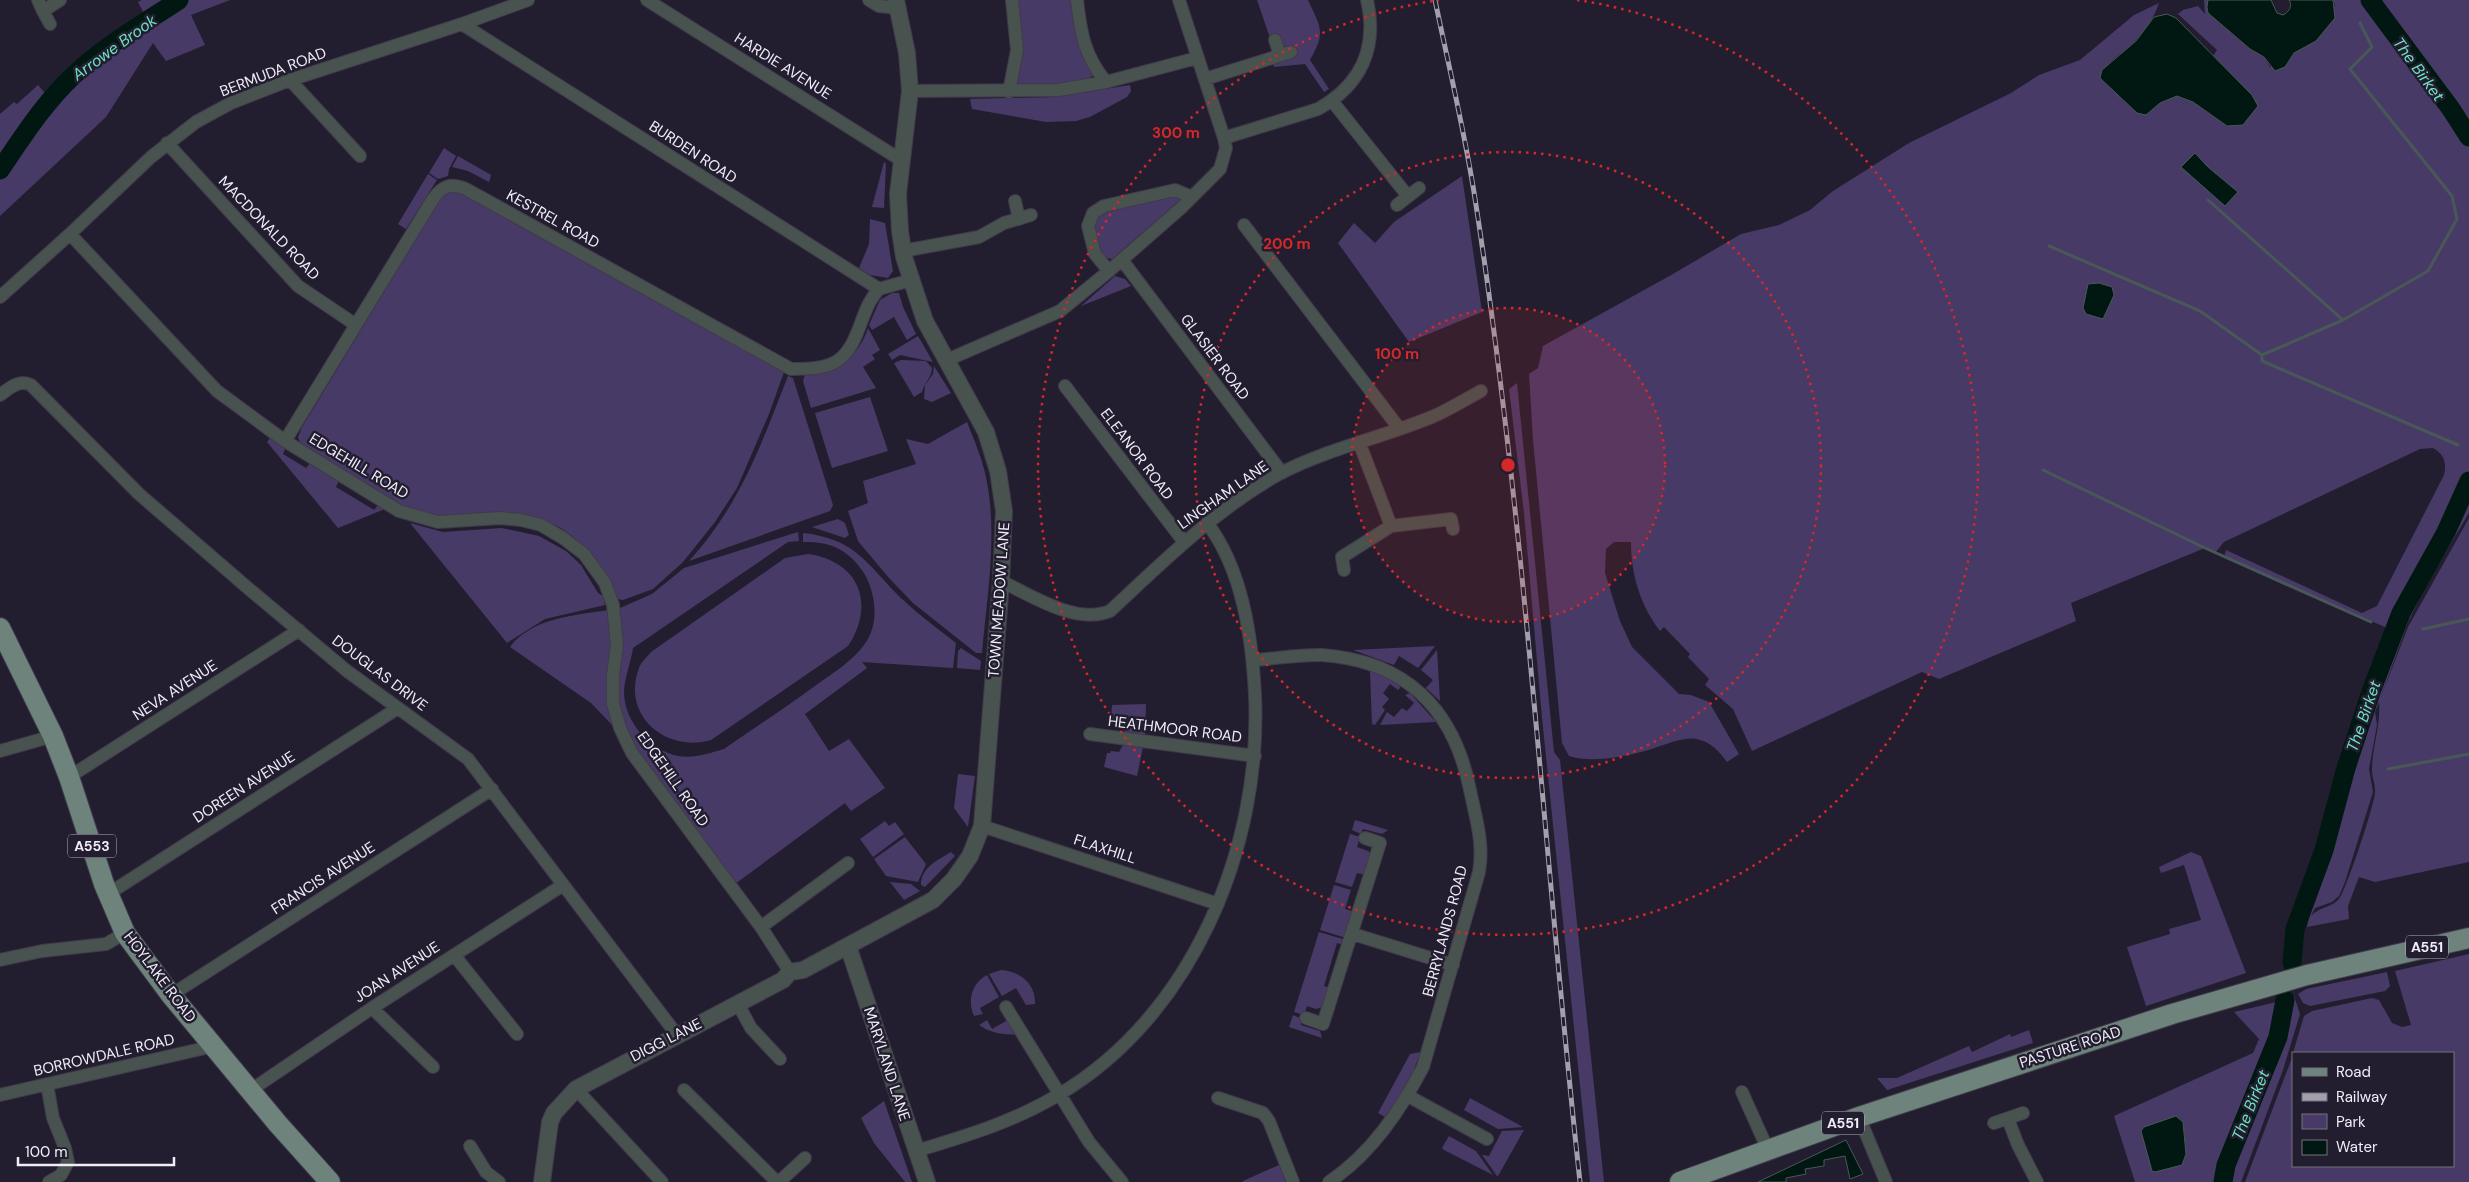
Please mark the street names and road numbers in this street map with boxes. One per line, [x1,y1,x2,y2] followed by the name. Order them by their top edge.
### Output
[731,28,835,104] street label: HARDIE AVENUE
[217,43,329,101] street label: BERMUDA ROAD
[645,116,741,188] street label: BURDEN ROAD
[214,172,324,284] street label: MACDONALD ROAD
[503,185,603,253] street label: KESTREL ROAD
[1176,310,1254,404] street label: GLASIER ROAD
[1096,404,1178,504] street label: ELEANOR ROAD
[306,429,412,503] street label: EDGEHILL ROAD
[1174,456,1272,534] street label: LINGHAM LANE
[984,522,1014,678] street label: TOWN MEADOW LANE
[328,630,432,716] street label: DOUGLAS DRIVE
[129,655,221,725] street label: NEVA AVENUE
[1107,711,1243,747] street label: HEATHMOOR ROAD
[633,727,713,831] street label: EDGEHILL ROAD
[189,747,299,827] street label: DOREEN AVENUE
[1071,830,1139,868] street label: FLAXHILL
[68,834,116,858] road number: A553
[267,837,379,919] street label: FRANCIS AVENUE
[1418,863,1472,999] street label: BERRYLANDS ROAD
[119,927,201,1027] street label: HOYLAKE ROAD
[2406,936,2448,959] road number: A551
[350,937,444,1007] street label: JOAN AVENUE
[859,1004,915,1124] street label: MARYLAND LANE
[627,1014,705,1066] street label: DIGG LANE
[2017,1021,2123,1073] street label: PASTURE ROAD
[32,1029,176,1081] street label: BORROWDALE ROAD
[1822,1112,1864,1134] road number: A551

